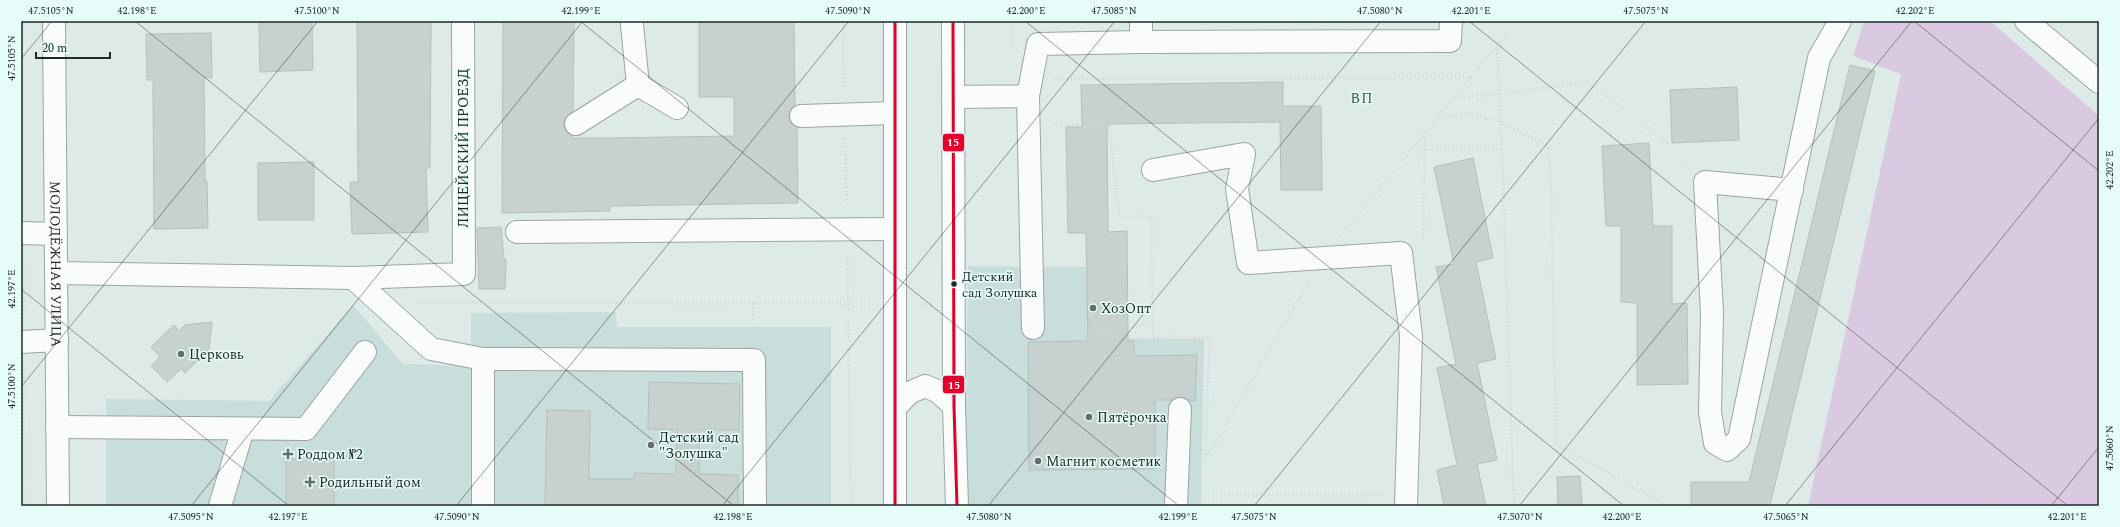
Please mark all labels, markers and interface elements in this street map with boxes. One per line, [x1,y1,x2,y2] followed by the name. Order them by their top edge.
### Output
[28,3,74,19] text: 47.5105°N
[117,3,157,19] text: 42.198°E
[294,3,340,19] text: 47.5100°N
[561,3,601,19] text: 42.199°E
[825,3,871,19] text: 47.5090°N
[1006,3,1046,19] text: 42.200°E
[1091,3,1137,19] text: 47.5085°N
[1357,3,1403,19] text: 47.5080°N
[1451,3,1491,19] text: 42.201°E
[1623,3,1669,19] text: 47.5075°N
[1895,3,1935,19] text: 42.202°E
[36,34,110,60] scale bar
[4,35,20,81] text: 47.5105°N
[42,39,67,58] text: 20 m
[453,68,474,228] street label: ЛИЦЕЙСКИЙ ПРОЕЗД
[1350,87,1374,110] district label: ВП
[942,133,965,152] line badge: 15
[947,134,959,151] text: 15
[2102,150,2118,190] text: 42.202°E
[45,181,67,348] street label: МОЛОДЁЖНАЯ УЛИЦА
[962,267,1038,303] place label: Детский сад Золушка
[4,269,20,309] text: 42.197°E
[949,279,959,289] marker: Детский сад Золушка
[1101,298,1151,319] place label: ХозОпт
[1088,303,1098,313] marker: ХозОпт
[189,344,244,365] place label: Церковь
[176,349,186,359] marker: Церковь
[4,363,20,409] text: 47.5100°N
[942,375,965,394] line badge: 15
[948,377,960,394] text: 15
[1097,407,1167,428] place label: Пятёрочка
[1084,412,1094,422] marker: Пятёрочка
[2102,425,2118,471] text: 47.5060°N
[659,427,739,464] place label: Детский сад "Золушка"
[646,440,656,450] marker: Детский сад "Золушка"
[297,444,363,465] place label: Роддом №2
[282,448,294,460] marker: Роддом №2
[1046,451,1162,472] place label: Магнит косметик
[1033,456,1043,466] marker: Магнит косметик
[319,472,421,493] place label: Родильный дом
[304,476,316,488] marker: Родильный дом
[168,509,214,525] text: 47.5095°N
[268,509,308,525] text: 42.197°E
[434,509,480,525] text: 47.5090°N
[713,509,753,525] text: 42.198°E
[966,509,1012,525] text: 47.5080°N
[1158,509,1198,525] text: 42.199°E
[1231,509,1277,525] text: 47.5075°N
[1497,509,1543,525] text: 47.5070°N
[1602,509,1642,525] text: 42.200°E
[1763,509,1809,525] text: 47.5065°N
[2047,509,2087,525] text: 42.201°E

